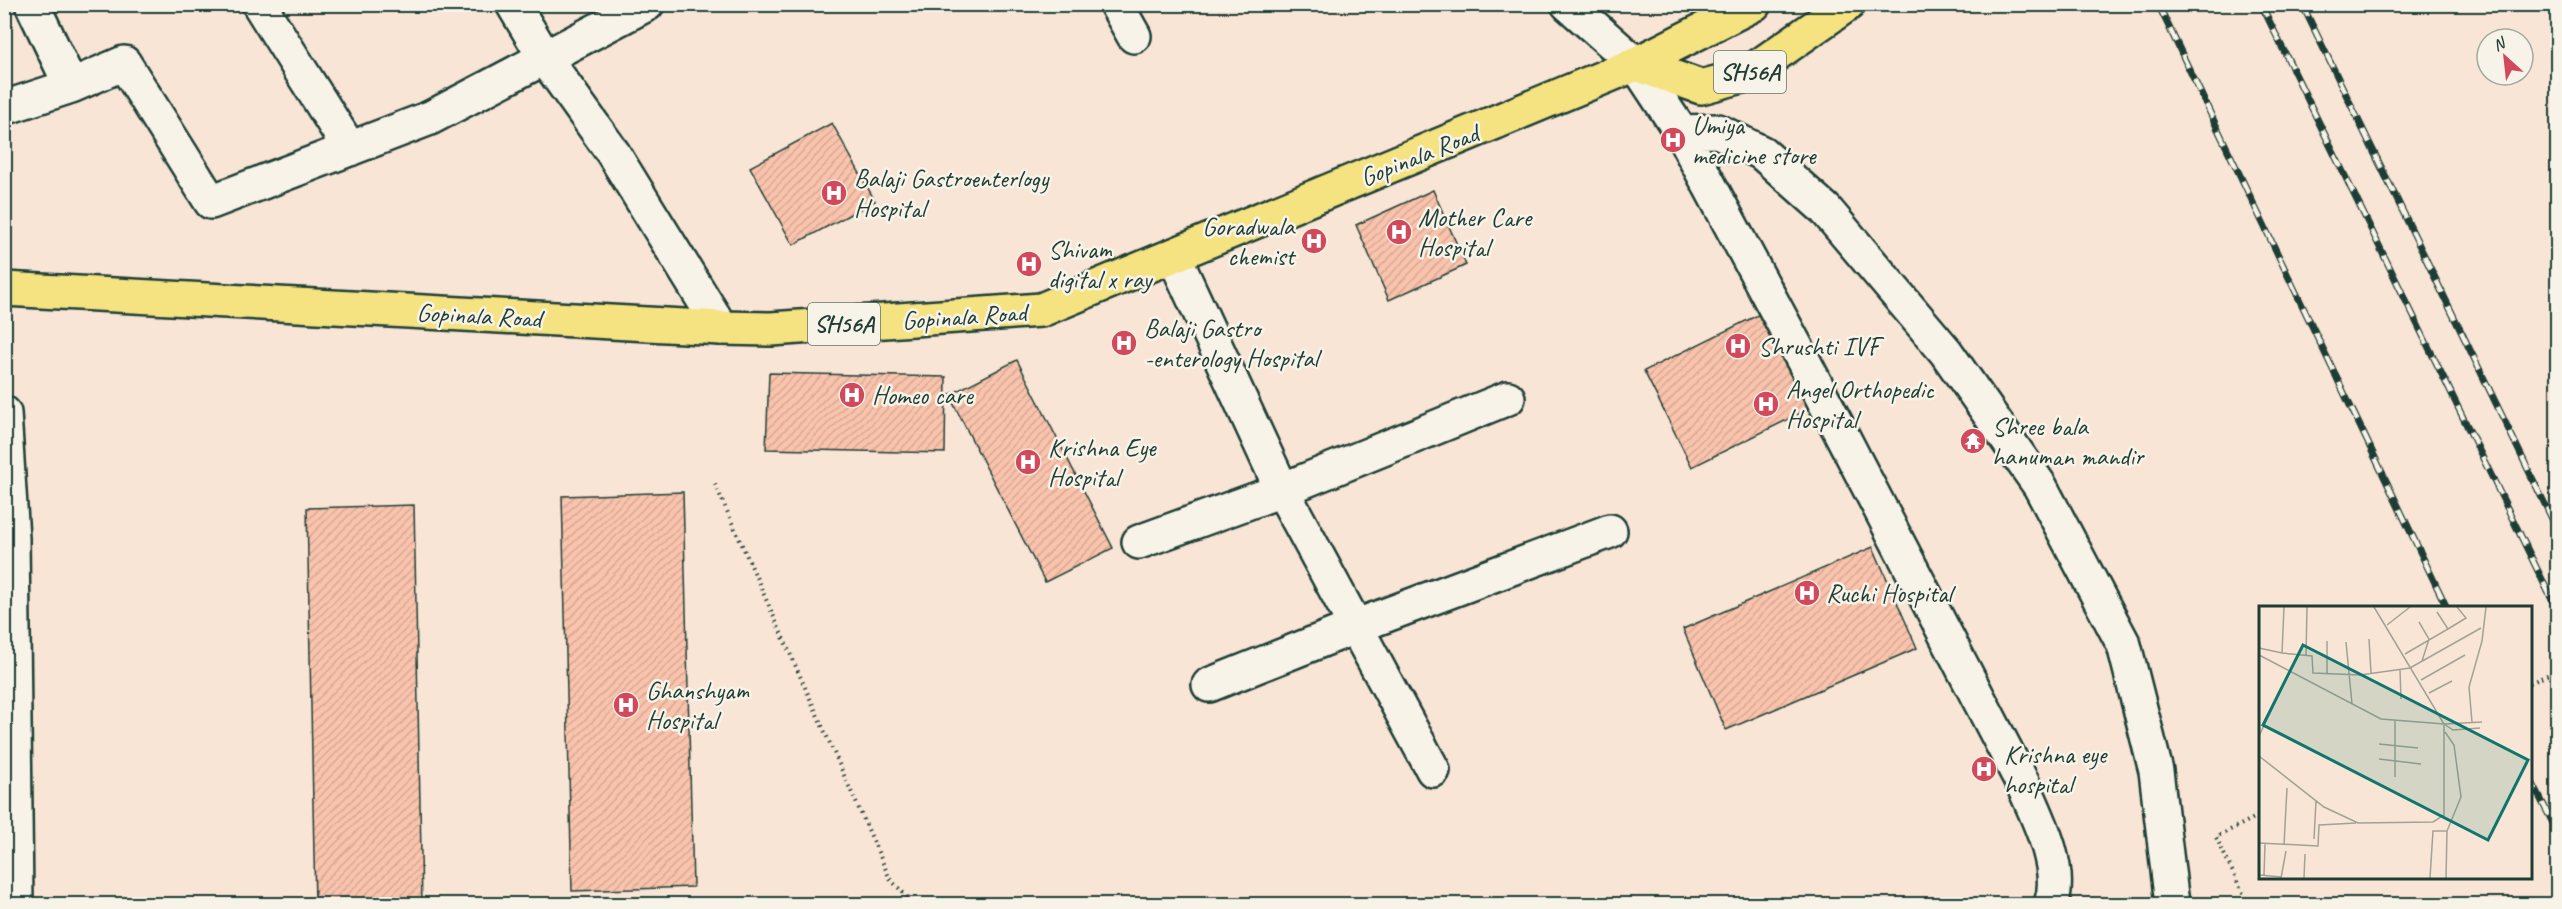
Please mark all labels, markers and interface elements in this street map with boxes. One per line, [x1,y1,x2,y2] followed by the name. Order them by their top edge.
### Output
[2475,27,2535,87] north arrow
[2490,32,2510,56] text: N
[1714,51,1786,93] road number: SH56A
[1692,109,1817,172] place label: Umiya medicine store
[1355,115,1487,194] street label: Gopinala Road
[1658,125,1688,155] hospital icon: Umiya medicine store
[854,162,1051,225] place label: Balaji Gastroenterlogy Hospital
[819,178,849,208] hospital icon: Balaji Gastroenterlogy Hospital
[1418,201,1534,264] place label: Mother Care Hospital
[1202,210,1296,273] place label: Goradwala chemist
[1384,217,1414,247] hospital icon: Mother Care Hospital
[1299,226,1329,256] hospital icon: Goradwala chemist
[1048,233,1154,296] place label: Shivam digital x ray
[1014,249,1044,279] hospital icon: Shivam digital x ray
[901,295,1031,337] street label: Gopinala Road
[416,296,546,335] street label: Gopinala Road
[808,303,880,345] road number: SH56A
[1144,312,1323,375] place label: Balaji Gastro -enterology Hospital
[1109,328,1139,358] hospital icon: Balaji Gastro -enterology Hospital
[1758,330,1885,363] place label: Shrushti IVF
[1723,331,1753,361] hospital icon: Shrushti IVF
[1786,373,1935,436] place label: Angel Orthopedic Hospital
[872,379,974,412] place label: Homeo care
[837,380,867,410] hospital icon: Homeo care
[1751,389,1781,419] hospital icon: Angel Orthopedic Hospital
[1992,410,2145,473] place label: Shree bala hanuman mandir
[1958,426,1988,456] temple icon: Shree bala hanuman mandir
[1048,431,1157,494] place label: Krishna Eye Hospital
[1013,447,1043,477] hospital icon: Krishna Eye Hospital
[1826,577,1956,610] place label: Ruchi Hospital
[1792,578,1822,608] hospital icon: Ruchi Hospital
[2259,606,2532,879] inset map
[646,674,750,737] place label: Ghanshyam Hospital
[611,690,641,720] hospital icon: Ghanshyam Hospital
[2004,738,2109,801] place label: Krishna eye hospital
[1969,754,1999,784] hospital icon: Krishna eye hospital

